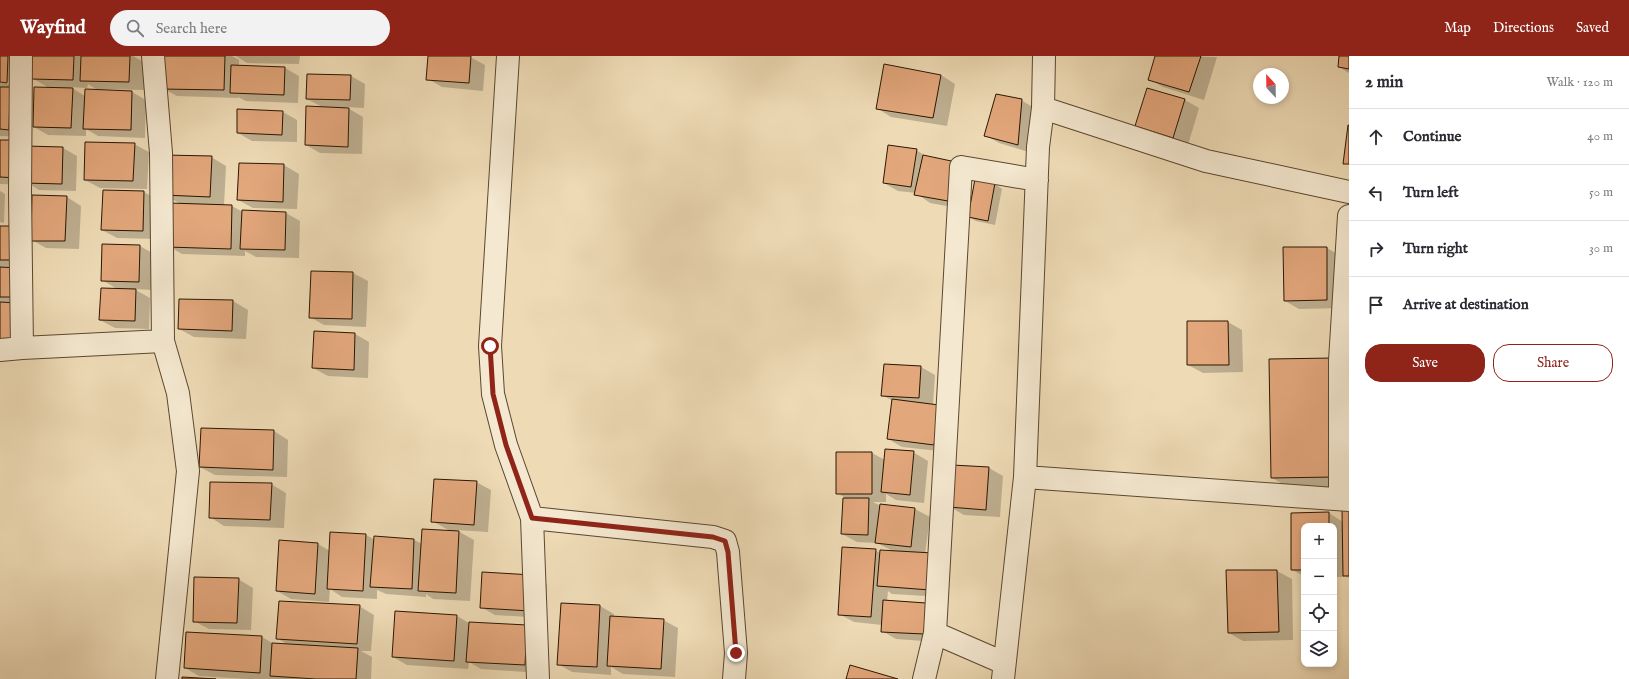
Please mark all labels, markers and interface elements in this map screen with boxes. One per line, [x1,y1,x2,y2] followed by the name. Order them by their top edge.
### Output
[110,10,390,46] search box
[20,16,86,40] text: Wayfind
[124,17,146,39] icon: search
[156,19,227,38] text: Search here
[1444,19,1471,37] text: Map
[1493,19,1554,37] text: Directions
[1576,19,1609,37] text: Saved
[1253,68,1289,104] north arrow
[1365,72,1403,93] text: 2 min
[1547,74,1613,91] text: Walk · 120 m
[1365,126,1387,148] icon: ahead
[1403,127,1461,146] text: Continue
[1587,128,1613,145] text: 40 m
[1365,182,1387,204] icon: left
[1403,183,1459,202] text: Turn left
[1589,184,1613,201] text: 50 m
[1365,238,1387,260] icon: right
[1403,239,1468,258] text: Turn right
[1589,240,1613,257] text: 30 m
[1365,294,1387,316] icon: arrive
[1403,295,1529,314] text: Arrive at destination
[481,337,499,355] route start
[1365,344,1485,382] button: Save
[1493,344,1613,382] button: Share
[1301,523,1337,667] map controls
[1301,523,1337,559] button: +
[1301,559,1337,595] button: −
[1301,595,1337,631] button: locate
[1301,631,1337,667] button: layers
[727,644,745,662] route end

